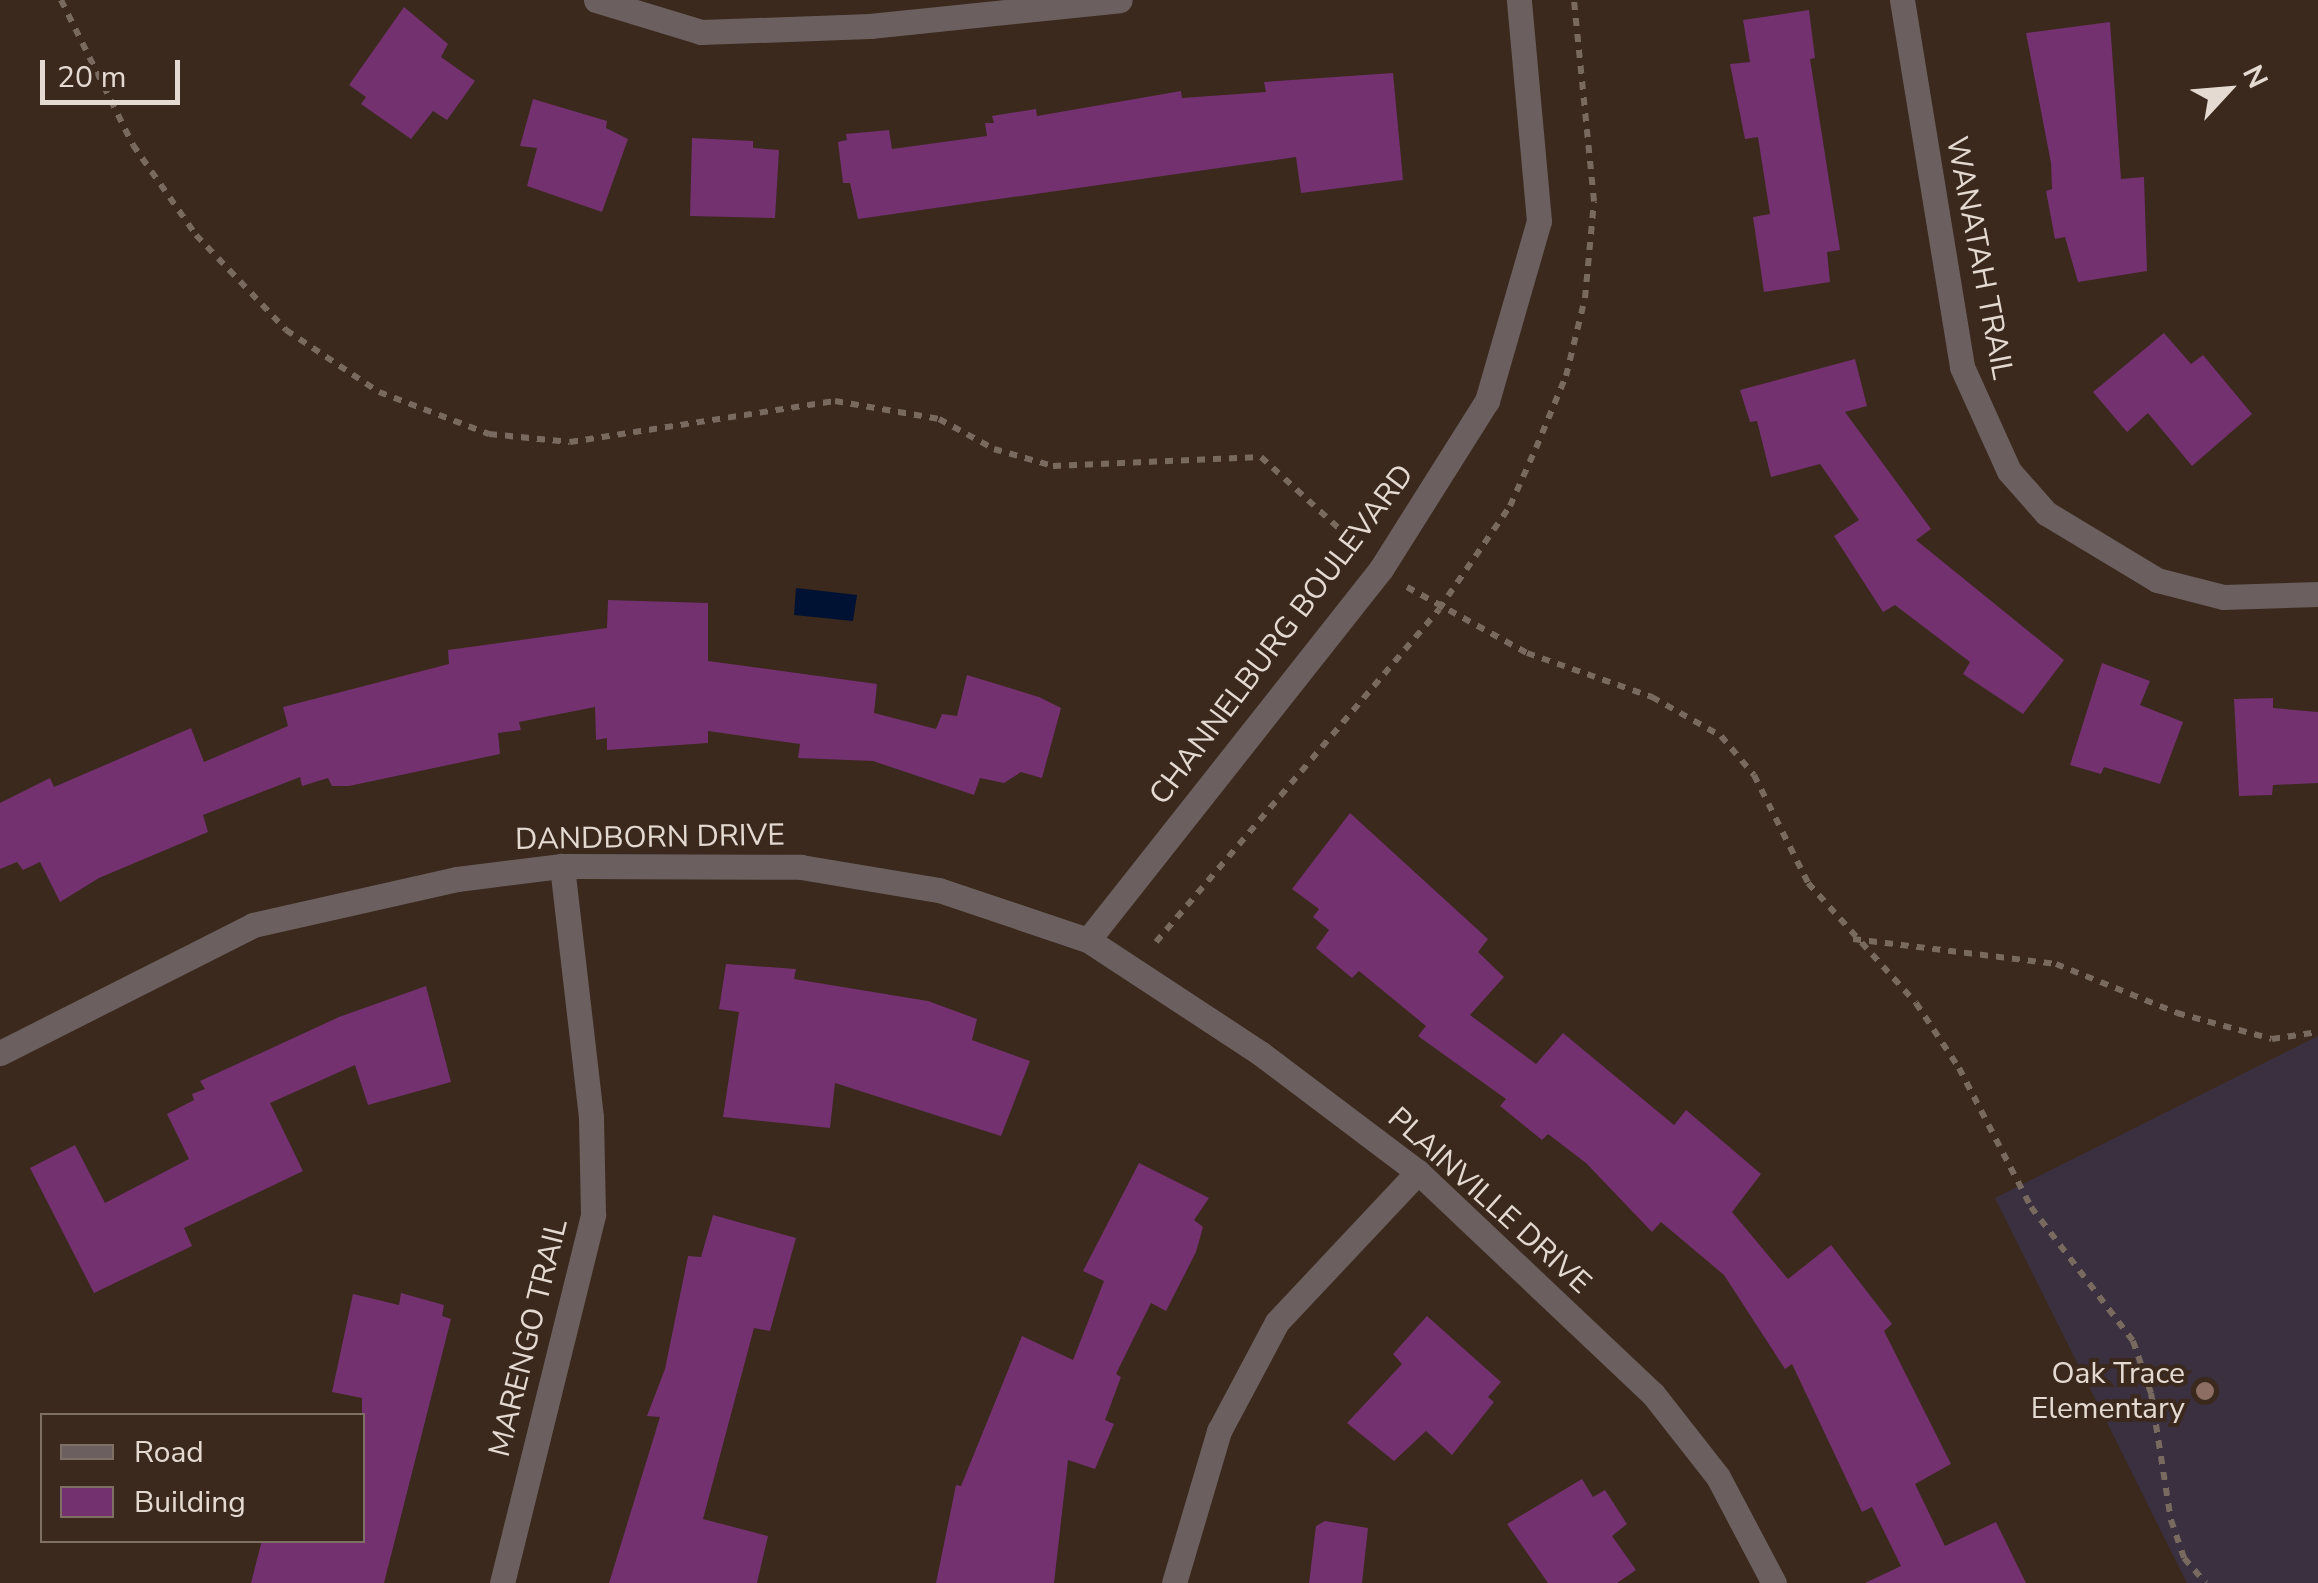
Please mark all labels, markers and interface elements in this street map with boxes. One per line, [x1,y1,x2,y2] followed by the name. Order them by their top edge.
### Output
[45,40,185,102] scale bar
[2178,40,2278,140] north arrow
[57,57,126,98] text: 20 m
[2233,59,2277,95] text: N
[1938,133,2020,383] street label: WANATAH TRAIL
[1142,458,1422,812] street label: CHANNELBURG BOULEVARD
[515,818,785,858] street label: DANDBORN DRIVE
[1380,1100,1598,1302] street label: PLAINVILLE DRIVE
[482,1216,576,1460] street label: MARENGO TRAIL
[2031,1356,2185,1426] place label: Oak Trace Elementary
[2194,1380,2216,1402] marker: Oak Trace Elementary
[40,1413,365,1543] legend
[134,1432,204,1473] text: Road
[134,1482,246,1523] text: Building

